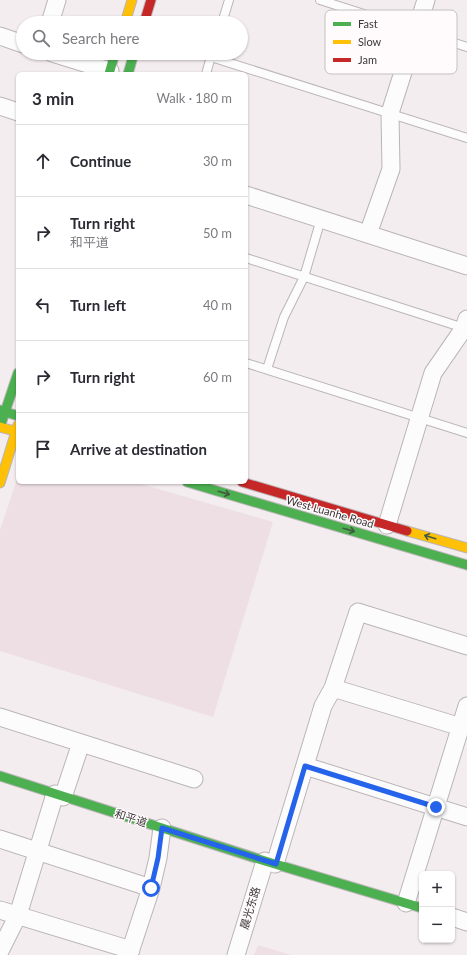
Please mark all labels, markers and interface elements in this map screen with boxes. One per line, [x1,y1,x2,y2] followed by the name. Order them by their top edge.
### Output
[325,10,457,74] legend
[16,16,248,60] search box
[358,17,378,30] text: Fast
[30,27,52,49] icon: search
[62,29,139,47] text: Search here
[358,35,382,48] text: Slow
[358,53,377,66] text: Jam
[32,88,74,109] text: 3 min
[156,90,232,106] text: Walk · 180 m
[32,150,54,172] icon: ahead
[70,152,131,170] text: Continue
[203,153,232,169] text: 30 m
[70,214,135,232] text: Turn right
[32,222,54,244] icon: right
[203,225,232,241] text: 50 m
[70,234,109,250] text: 和平道
[32,294,54,316] icon: left
[70,296,126,314] text: Turn left
[203,297,232,313] text: 40 m
[32,366,54,388] icon: right
[70,368,135,386] text: Turn right
[203,369,232,385] text: 60 m
[32,438,54,460] icon: arrive
[70,440,207,458] text: Arrive at destination
[218,490,231,497] one-way arrow
[285,493,375,530] street label: West Luanhe Road
[342,527,355,534] one-way arrow
[423,533,436,540] one-way arrow
[427,798,445,816] route end
[113,806,149,829] street label: 和平道
[419,871,455,943] map controls
[419,871,455,907] button: +
[142,879,160,897] route start
[237,885,262,931] street label: 晨光东路
[419,907,455,943] button: −

